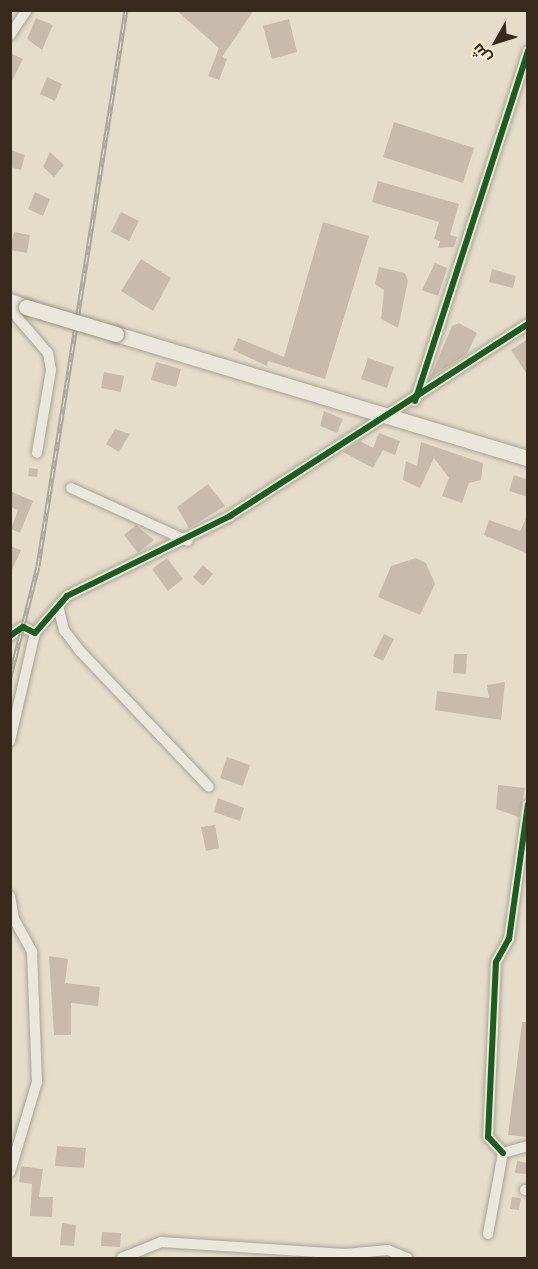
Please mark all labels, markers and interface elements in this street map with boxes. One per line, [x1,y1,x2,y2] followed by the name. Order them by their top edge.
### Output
[466,12,526,72] north arrow
[469,40,495,67] text: ش

